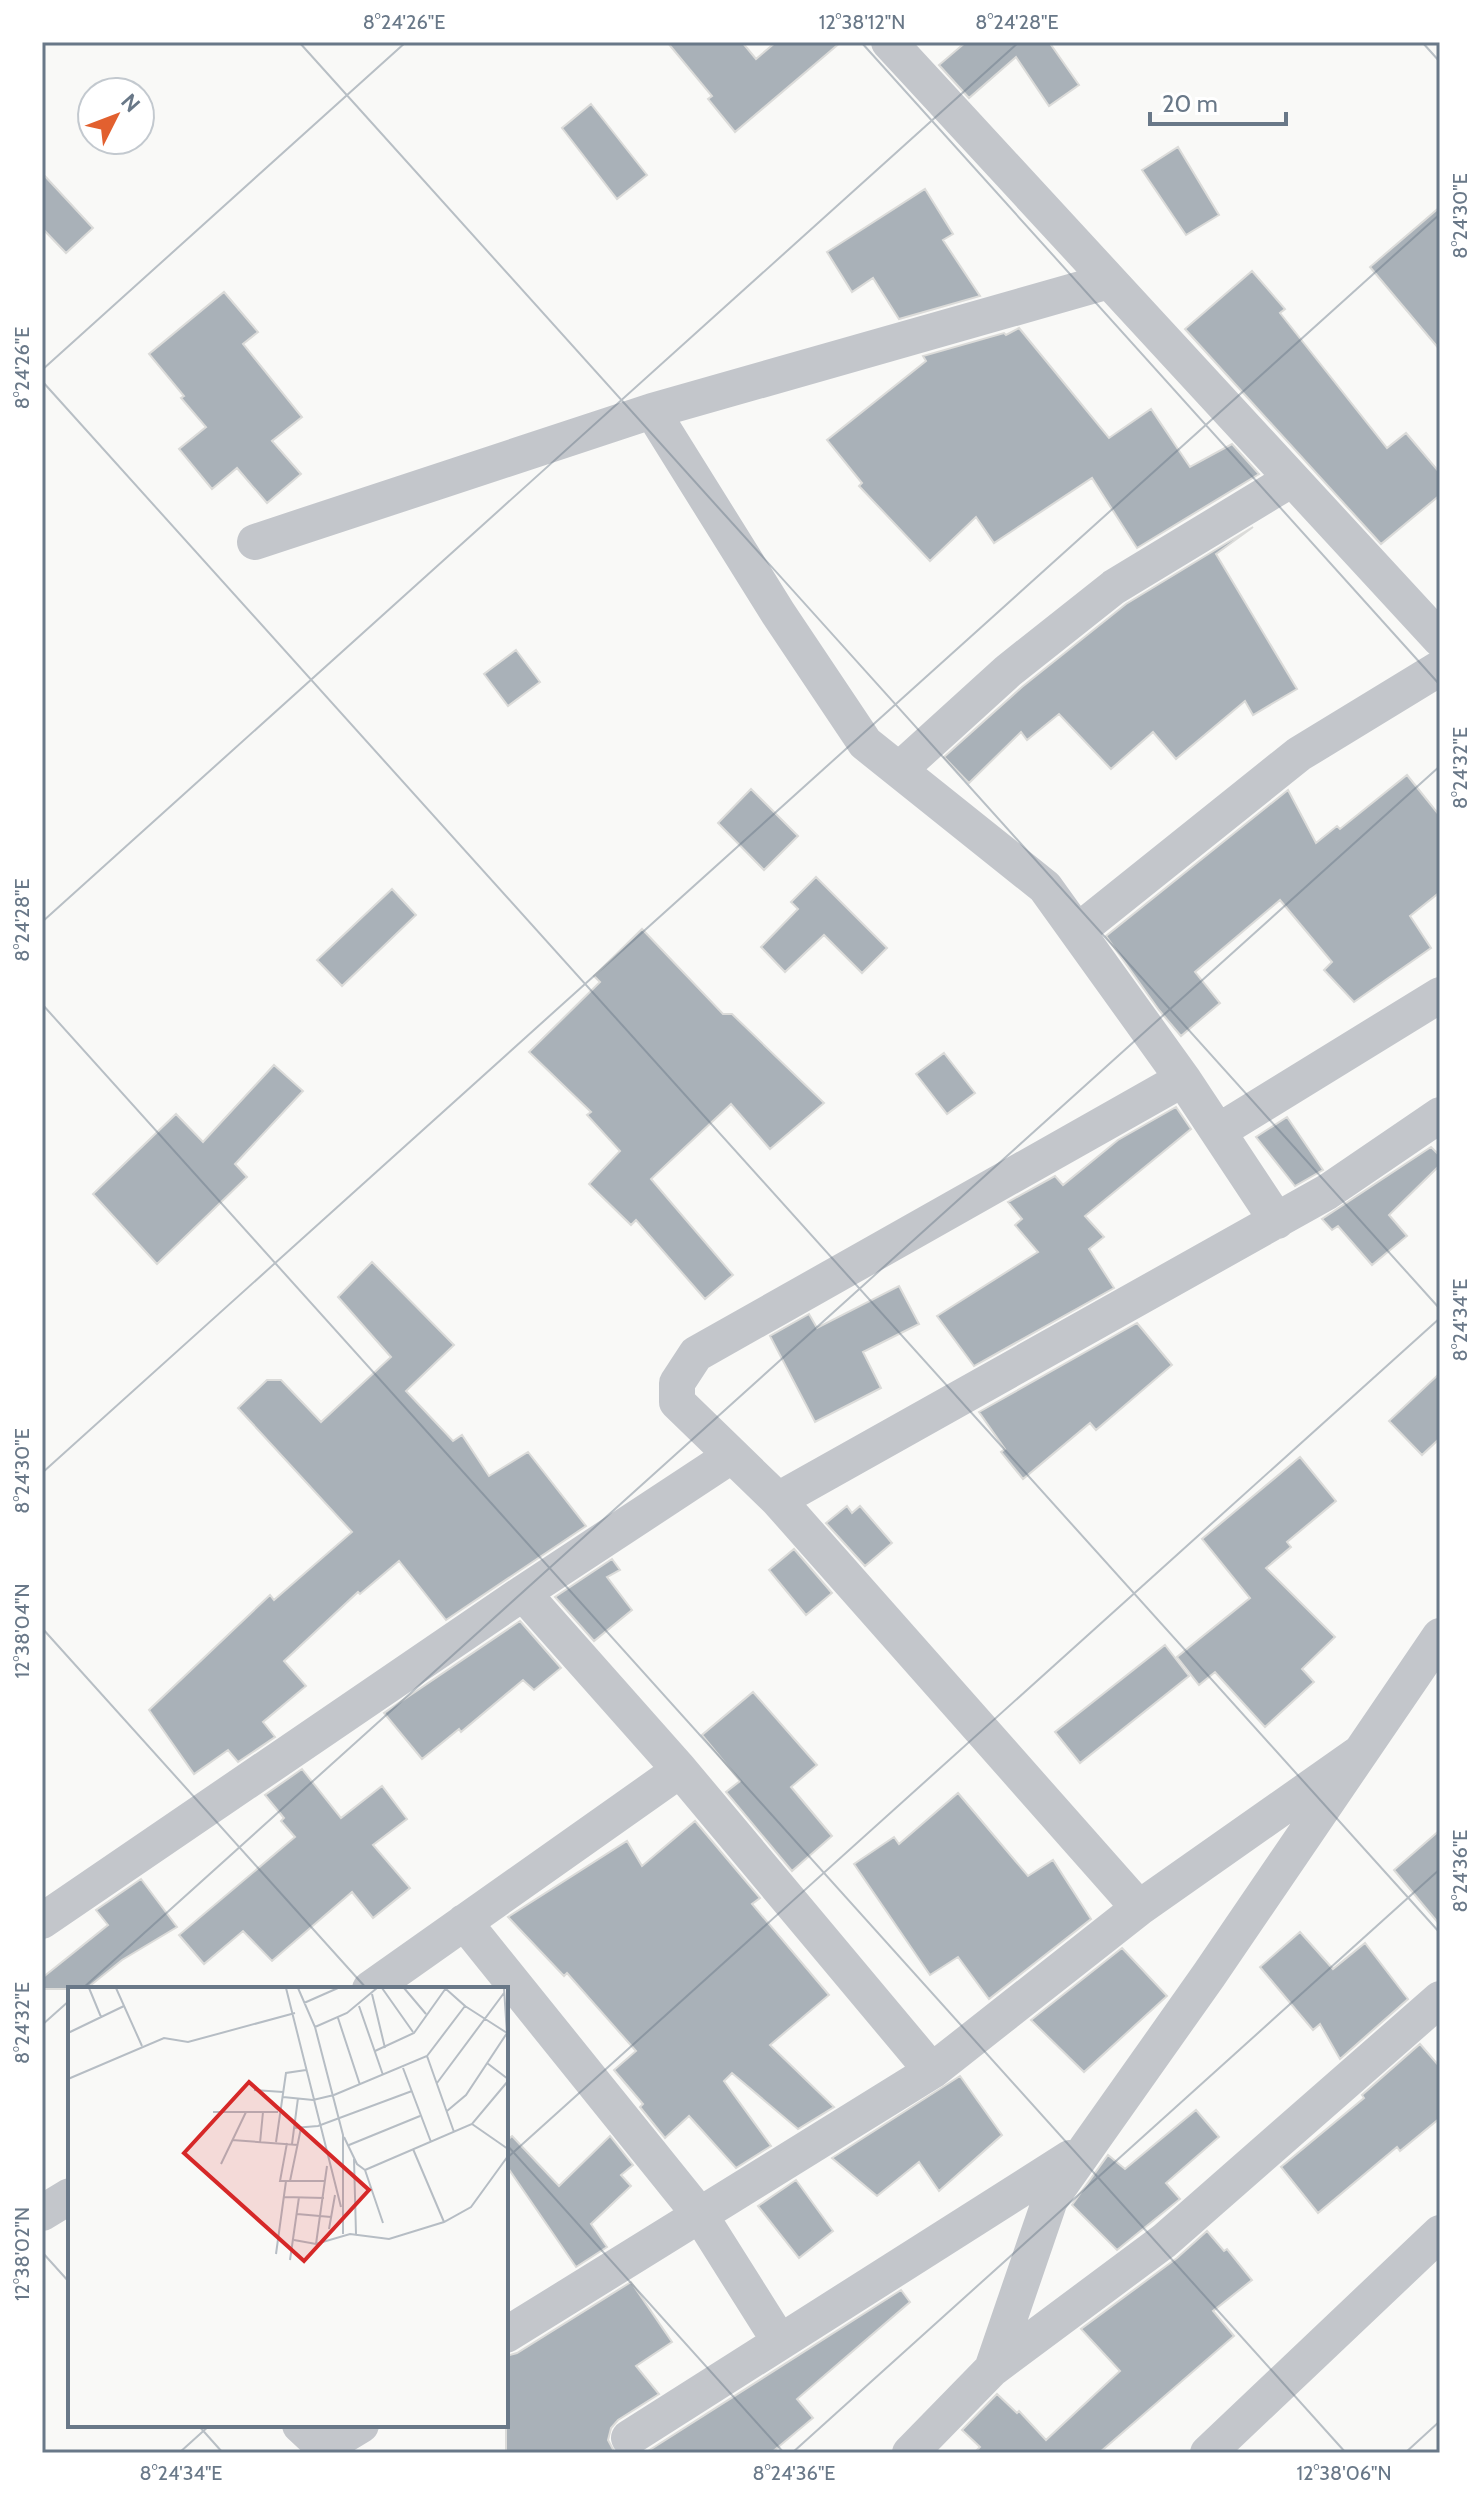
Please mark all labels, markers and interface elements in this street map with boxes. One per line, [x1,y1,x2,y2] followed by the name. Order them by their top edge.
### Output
[363,10,445,34] text: 8°24'26"E
[819,10,905,34] text: 12°38'12"N
[975,10,1059,34] text: 8°24'28"E
[76,76,156,156] north arrow
[1150,76,1286,126] scale bar
[115,88,146,118] text: N
[1162,89,1218,118] text: 20 m
[1448,173,1472,259] text: 8°24'30"E
[10,327,34,409] text: 8°24'26"E
[1448,727,1472,809] text: 8°24'32"E
[10,878,34,962] text: 8°24'28"E
[1448,1279,1472,1361] text: 8°24'34"E
[10,1428,34,1514] text: 8°24'30"E
[10,1584,34,1679] text: 12°38'04"N
[1448,1830,1472,1912] text: 8°24'36"E
[10,1982,34,2064] text: 8°24'32"E
[68,1987,508,2427] inset map
[10,2207,34,2301] text: 12°38'02"N
[140,2461,222,2485] text: 8°24'34"E
[753,2461,835,2485] text: 8°24'36"E
[1296,2461,1392,2485] text: 12°38'06"N

